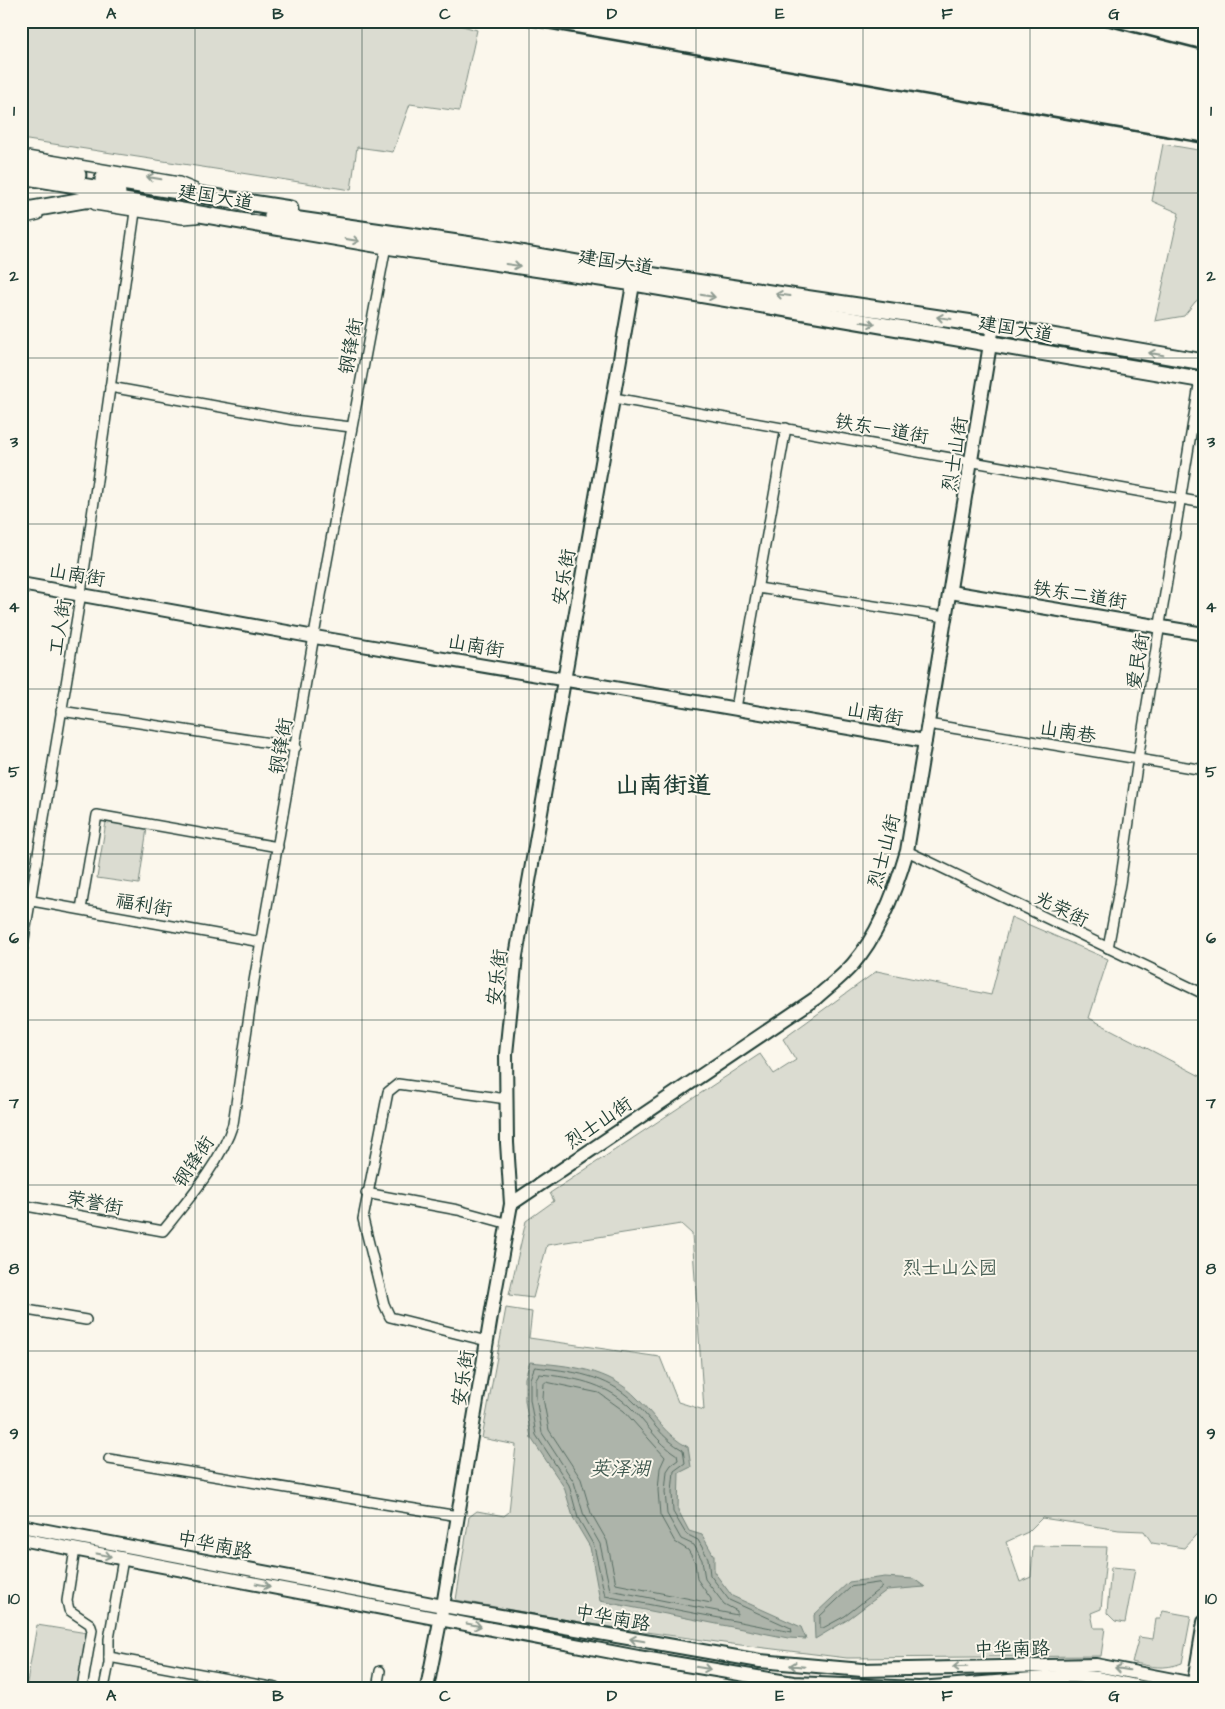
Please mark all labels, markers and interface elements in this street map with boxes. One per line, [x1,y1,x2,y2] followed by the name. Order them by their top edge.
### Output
[106,3,117,25] text: A
[272,3,284,25] text: B
[439,3,451,25] text: C
[607,3,618,25] text: D
[775,3,785,25] text: E
[941,3,953,25] text: F
[1108,3,1120,25] text: G
[13,100,16,122] text: 1
[1210,100,1213,122] text: 1
[147,172,163,182] one-way arrow
[176,178,256,217] street label: 建国大道
[344,236,360,246] one-way arrow
[576,243,655,282] street label: 建国大道
[504,260,520,270] one-way arrow
[8,265,19,287] text: 2
[1205,265,1216,287] text: 2
[775,290,791,300] one-way arrow
[699,291,715,301] one-way arrow
[976,310,1056,349] street label: 建国大道
[936,313,952,323] one-way arrow
[333,316,370,377] street label: 钢锋街
[860,319,876,329] one-way arrow
[1148,348,1164,358] one-way arrow
[833,408,931,451] street label: 铁东一道街
[936,415,975,494] street label: 烈士山街
[9,431,19,453] text: 3
[1206,431,1216,453] text: 3
[546,547,583,608] street label: 安乐街
[46,557,107,594] street label: 山南街
[1031,575,1129,616] street label: 铁东二道街
[9,596,20,618] text: 4
[1206,596,1217,618] text: 4
[43,597,78,658] street label: 工人街
[445,628,506,665] street label: 山南街
[1121,631,1156,692] street label: 爱民街
[844,696,905,733] street label: 山南街
[1037,715,1098,750] street label: 山南巷
[263,716,300,777] street label: 钢锋街
[8,761,20,783] text: 5
[1205,761,1217,783] text: 5
[615,769,711,803] district label: 山南街道
[862,811,907,892] street label: 烈士山街
[1030,885,1093,934] street label: 光荣街
[113,887,174,924] street label: 福利街
[9,927,19,949] text: 6
[1206,927,1216,949] text: 6
[481,947,514,1007] street label: 安乐街
[560,1091,638,1156] street label: 烈士山街
[8,1092,19,1114] text: 7
[1205,1092,1216,1114] text: 7
[167,1131,221,1193] street label: 钢锋街
[64,1185,125,1222] street label: 荣誉街
[902,1255,998,1282] park label: 烈士山公园
[9,1258,20,1280] text: 8
[1206,1258,1217,1280] text: 8
[446,1348,481,1409] street label: 安乐街
[9,1423,19,1445] text: 9
[1206,1423,1216,1445] text: 9
[590,1455,652,1483] water label: 英泽湖
[175,1525,255,1566] street label: 中华南路
[95,1550,111,1560] one-way arrow
[255,1581,271,1591] one-way arrow
[8,1588,20,1610] text: 10
[1205,1588,1217,1610] text: 10
[573,1599,653,1638] street label: 中华南路
[466,1621,482,1631] one-way arrow
[629,1634,645,1644] one-way arrow
[974,1635,1050,1664] street label: 中华南路
[790,1661,806,1671] one-way arrow
[695,1663,711,1673] one-way arrow
[952,1663,968,1672] one-way arrow
[1114,1664,1130,1674] one-way arrow
[106,1685,117,1707] text: A
[272,1685,284,1707] text: B
[439,1685,451,1707] text: C
[607,1685,618,1707] text: D
[775,1685,785,1707] text: E
[941,1685,953,1707] text: F
[1108,1685,1120,1707] text: G

